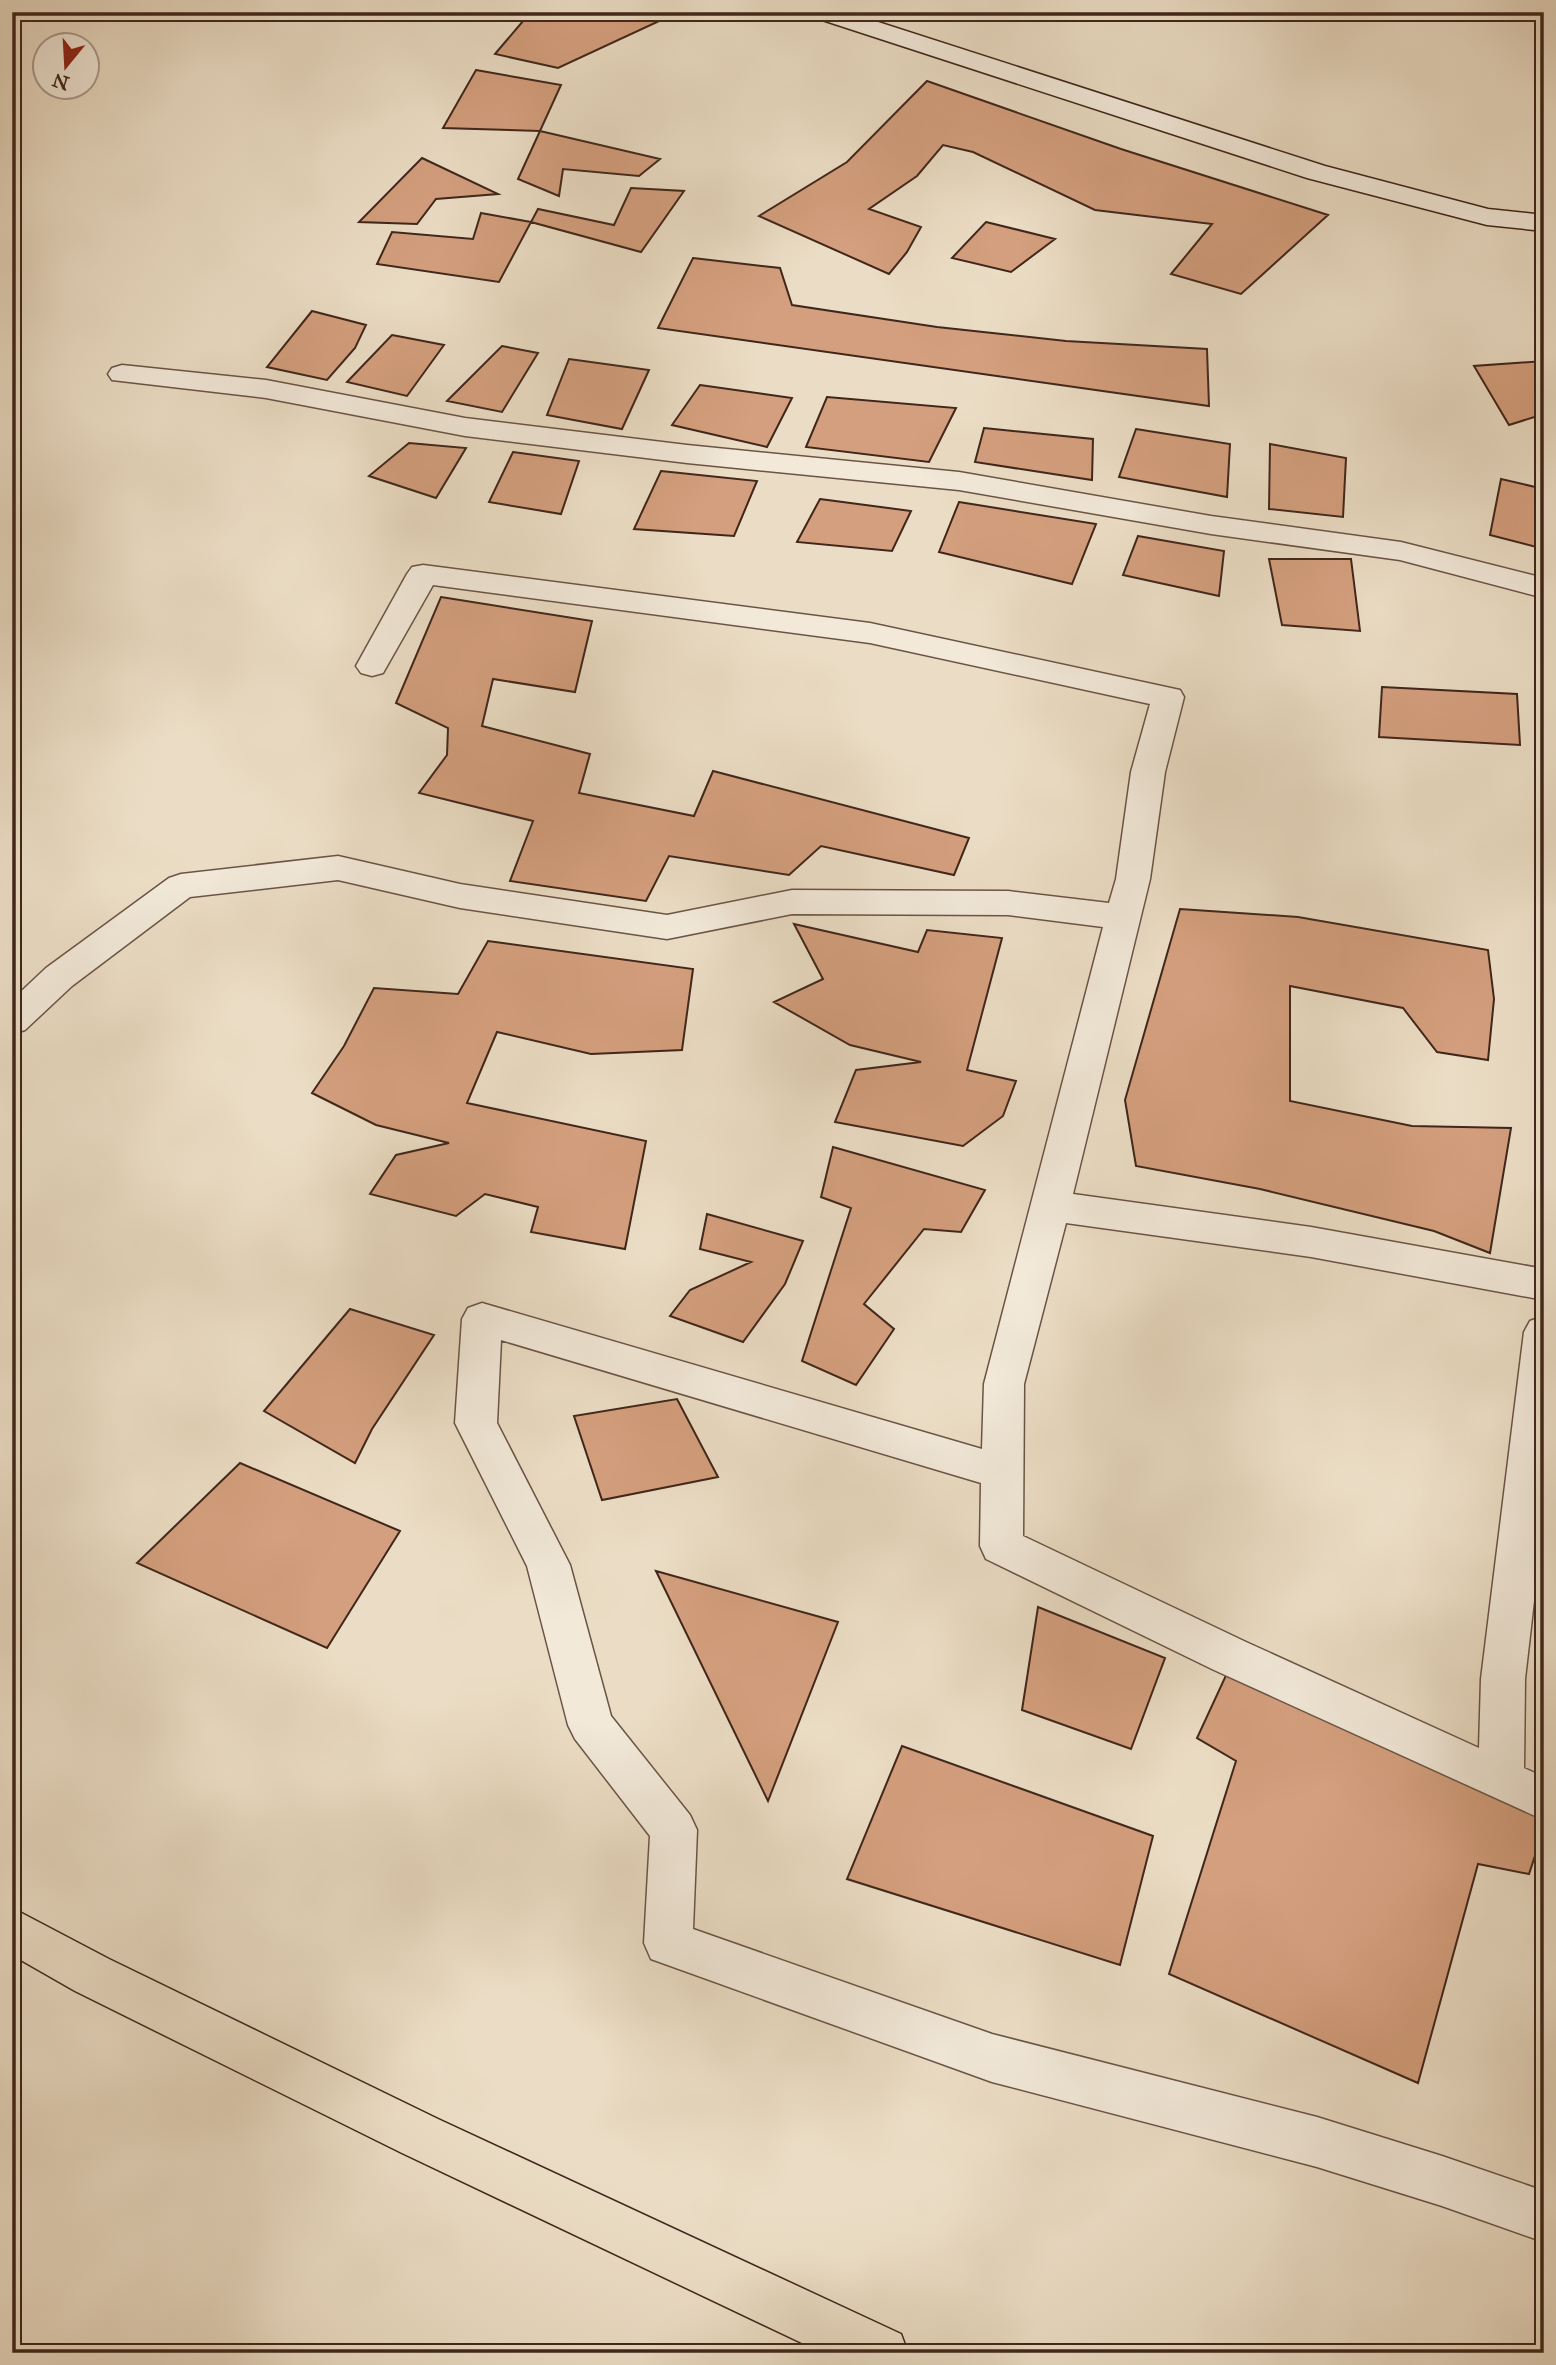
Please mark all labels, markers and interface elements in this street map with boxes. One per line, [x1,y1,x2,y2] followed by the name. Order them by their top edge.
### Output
[32,32,102,102] north arrow
[50,68,72,95] text: N

